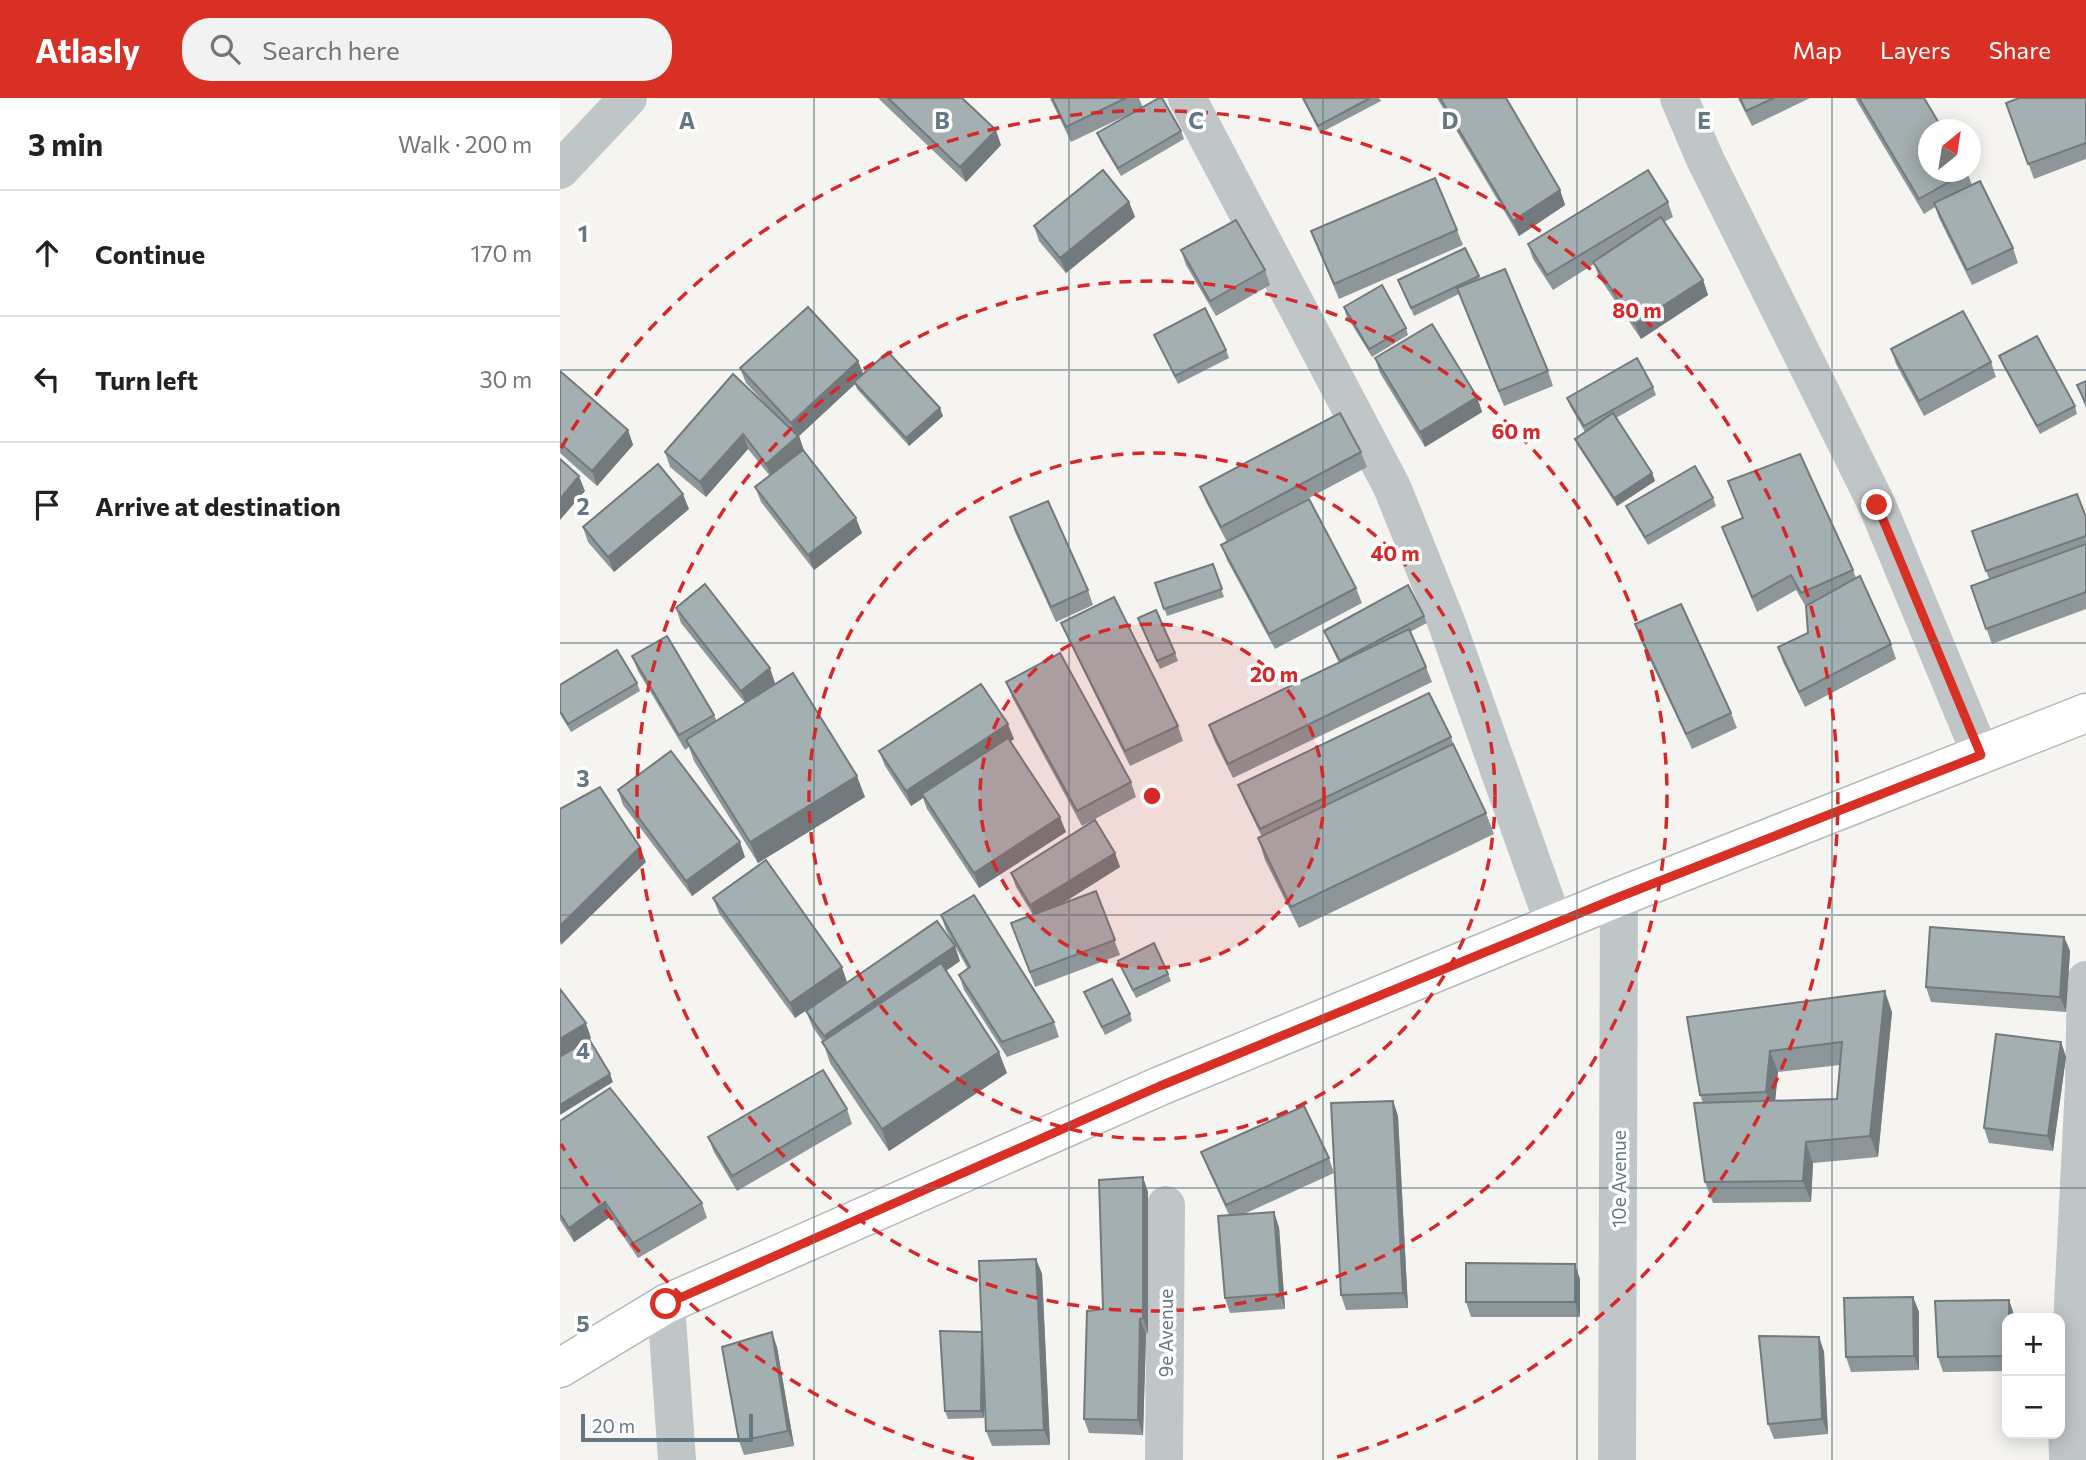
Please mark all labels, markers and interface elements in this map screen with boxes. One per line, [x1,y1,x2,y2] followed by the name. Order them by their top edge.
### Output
[182,18,672,81] search box
[35,29,140,70] text: Atlasly
[206,30,244,68] icon: search
[262,34,400,65] text: Search here
[1793,35,1842,64] text: Map
[1880,35,1951,64] text: Layers
[1989,35,2051,64] text: Share
[679,106,696,134] text: A
[934,106,950,134] text: B
[1188,106,1204,134] text: C
[1442,106,1459,134] text: D
[1697,106,1711,134] text: E
[1918,119,1981,182] north arrow
[28,125,103,162] text: 3 min
[398,130,532,158] text: Walk · 200 m
[578,219,588,247] text: 1
[28,234,66,272] icon: ahead
[95,238,205,269] text: Continue
[471,239,532,267] text: 170 m
[1612,297,1662,322] text: 80 m
[28,360,66,398] icon: left
[95,364,198,395] text: Turn left
[479,365,532,393] text: 30 m
[1491,418,1541,443] text: 60 m
[28,486,66,524] icon: arrive
[1861,489,1892,520] route end
[95,490,341,521] text: Arrive at destination
[576,492,590,520] text: 2
[1370,540,1420,565] text: 40 m
[1250,661,1298,686] text: 20 m
[576,764,590,792] text: 3
[1140,784,1164,808] centre of rings
[576,1036,590,1064] text: 4
[1607,1130,1630,1228] street label: 10e Avenue
[650,1288,681,1319] route start
[1154,1289,1177,1377] street label: 9e Avenue
[576,1309,590,1337] text: 5
[2002,1313,2065,1439] map controls
[2002,1313,2065,1376] button: +
[2002,1376,2065,1439] button: −
[581,1411,752,1443] scale bar
[592,1414,635,1437] text: 20 m

